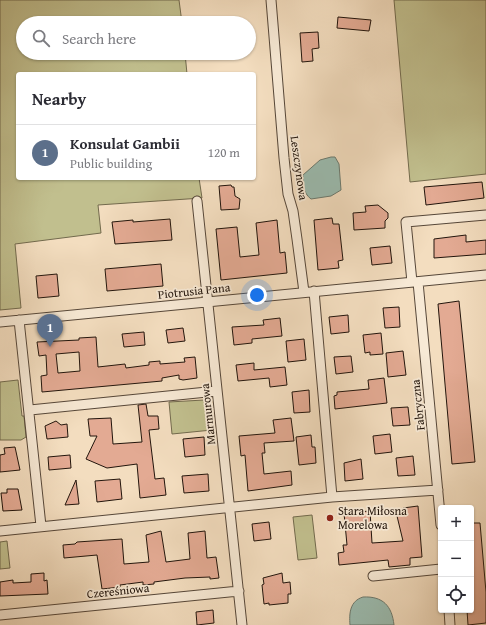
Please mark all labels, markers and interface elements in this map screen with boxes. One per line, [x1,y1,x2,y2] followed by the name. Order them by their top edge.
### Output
[16,16,256,60] search box
[30,27,52,49] icon: search
[62,28,136,49] text: Search here
[32,86,86,111] text: Nearby
[70,133,180,154] text: Konsulat Gambii
[287,135,312,201] street label: Leszczynowa
[42,143,48,162] text: 1
[208,143,240,162] text: 120 m
[70,154,152,173] text: Public building
[157,278,231,303] street label: Piotrusia Pana
[247,285,267,305] your location
[37,314,63,347] pin: 1
[406,378,429,431] street label: Fabryczna
[196,382,219,446] street label: Marmurowa
[338,502,407,533] place label: Stara Miłosna Morelowa
[438,505,474,613] map controls
[438,505,474,541] button: +
[325,513,335,523] marker: Stara Miłosna Morelowa
[438,541,474,577] button: −
[438,577,474,613] button: locate
[86,579,150,602] street label: Czereśniowa

